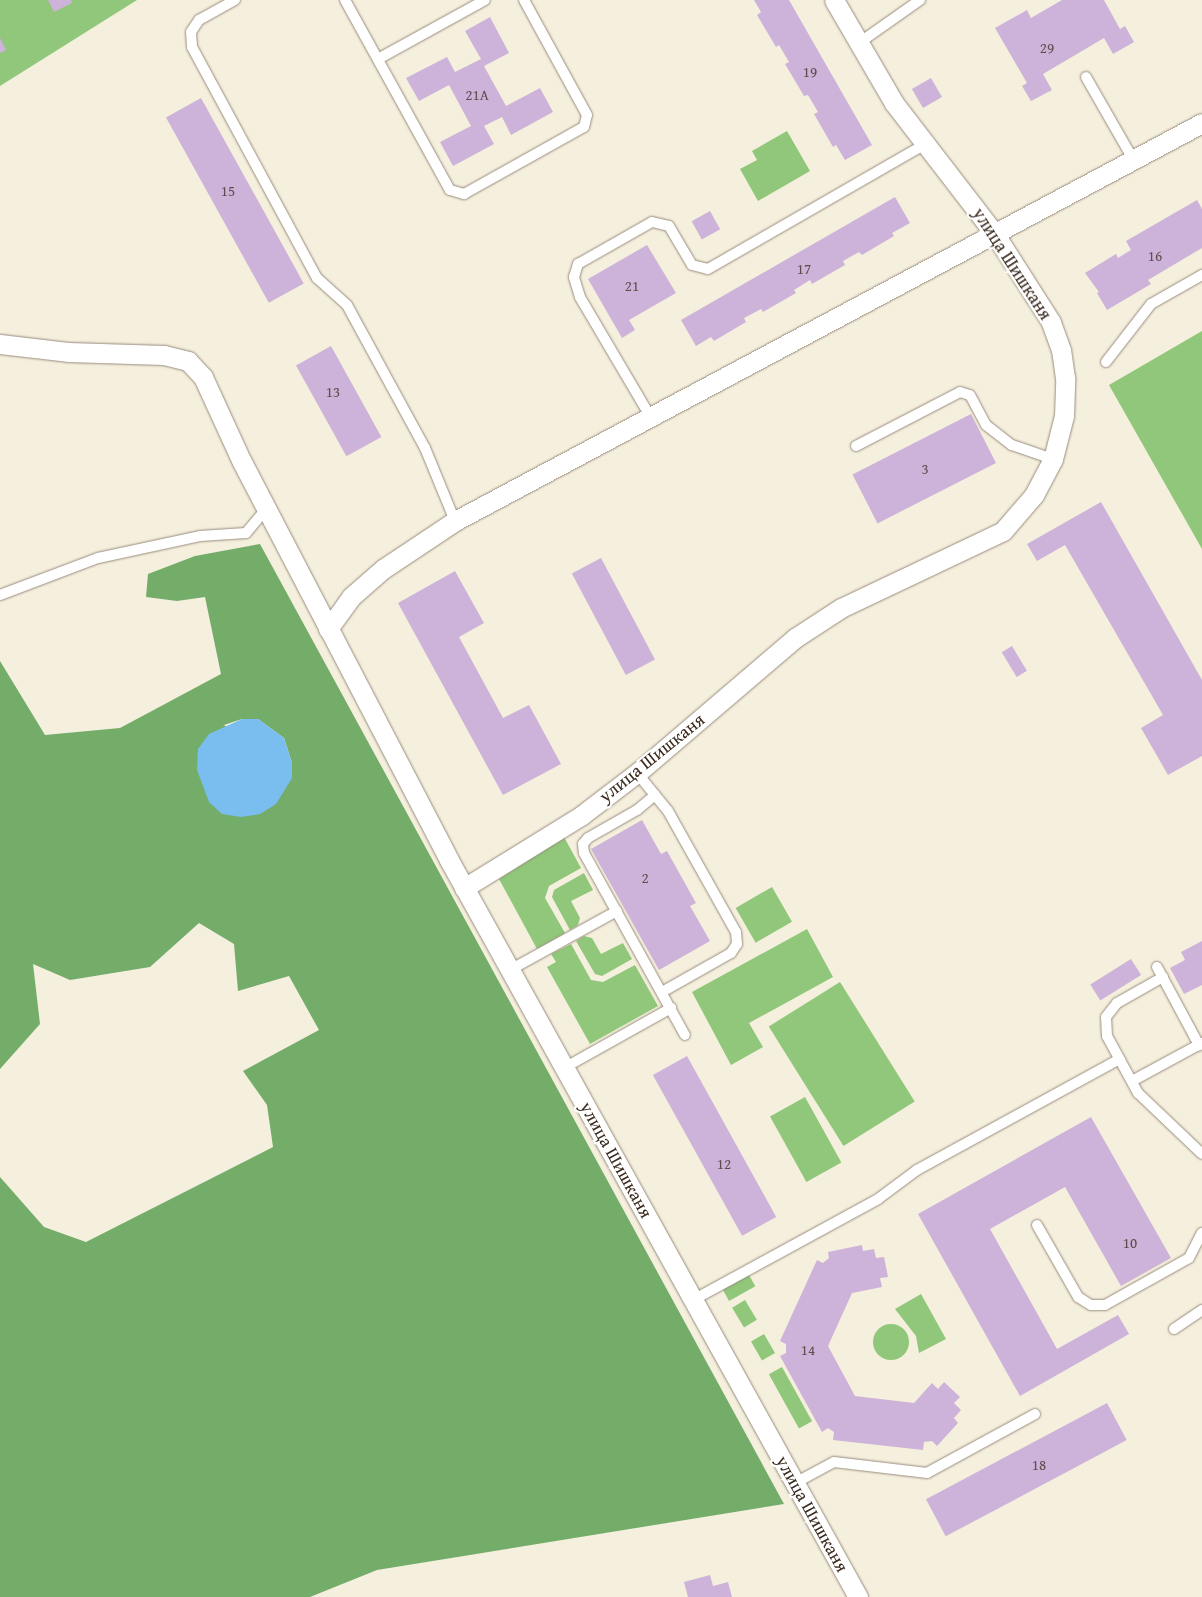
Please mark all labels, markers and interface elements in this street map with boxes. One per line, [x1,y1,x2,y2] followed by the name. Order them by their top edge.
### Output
[1040,39,1054,57] house number: 29
[803,63,817,81] house number: 19
[465,86,489,104] house number: 21А
[221,182,235,200] house number: 15
[968,204,1056,324] street label: улица Шишканя
[1148,247,1162,265] house number: 16
[797,260,811,278] house number: 17
[625,277,639,295] house number: 21
[326,383,340,401] house number: 13
[921,460,929,478] house number: 3
[595,709,709,807] street label: улица Шишканя
[641,869,649,887] house number: 2
[575,1098,657,1222] street label: улица Шишканя
[717,1155,731,1173] house number: 12
[1123,1234,1137,1252] house number: 10
[801,1341,815,1359] house number: 14
[771,1452,853,1576] street label: улица Шишканя
[1032,1456,1046,1474] house number: 18

